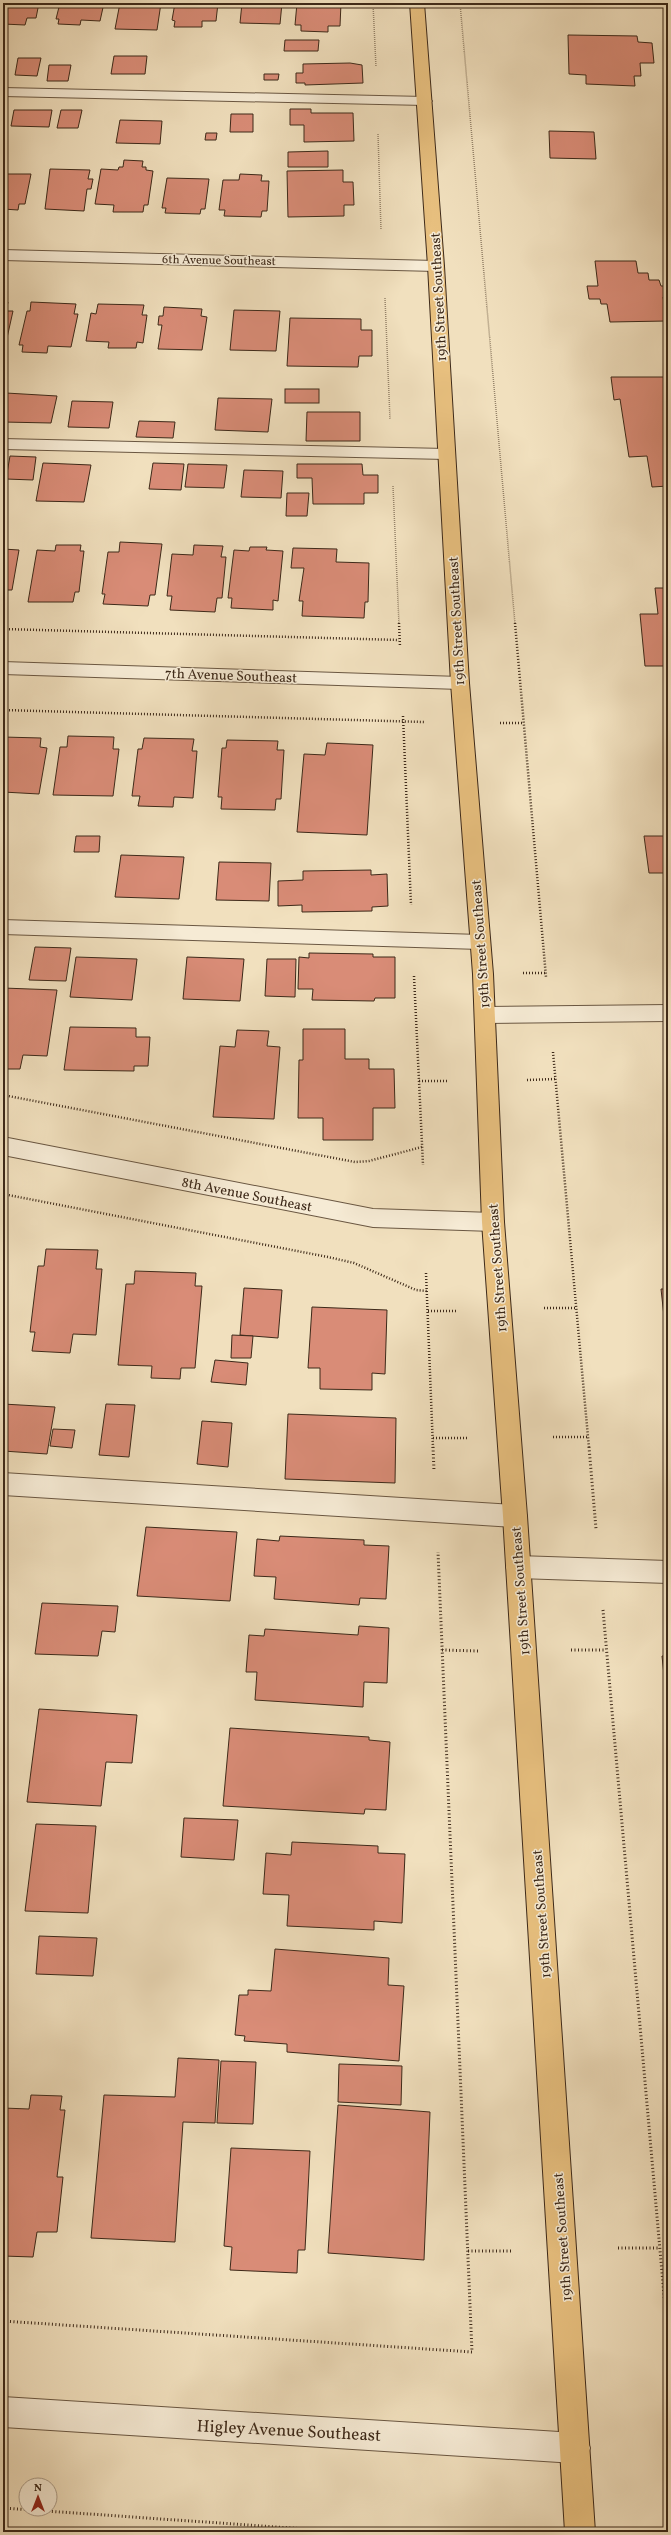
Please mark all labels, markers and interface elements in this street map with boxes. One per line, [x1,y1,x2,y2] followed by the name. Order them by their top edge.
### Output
[427,232,452,362] street label: 19th Street Southeast
[162,252,276,270] street label: 6th Avenue Southeast
[445,556,470,686] street label: 19th Street Southeast
[165,665,297,688] street label: 7th Avenue Southeast
[468,879,495,1009] street label: 19th Street Southeast
[180,1173,314,1217] street label: 8th Avenue Southeast
[485,1203,512,1333] street label: 19th Street Southeast
[508,1526,535,1656] street label: 19th Street Southeast
[529,1849,556,1979] street label: 19th Street Southeast
[550,2172,577,2302] street label: 19th Street Southeast
[196,2415,382,2448] street label: Higley Avenue Southeast
[18,2477,58,2517] north arrow
[34,2481,42,2496] text: N

